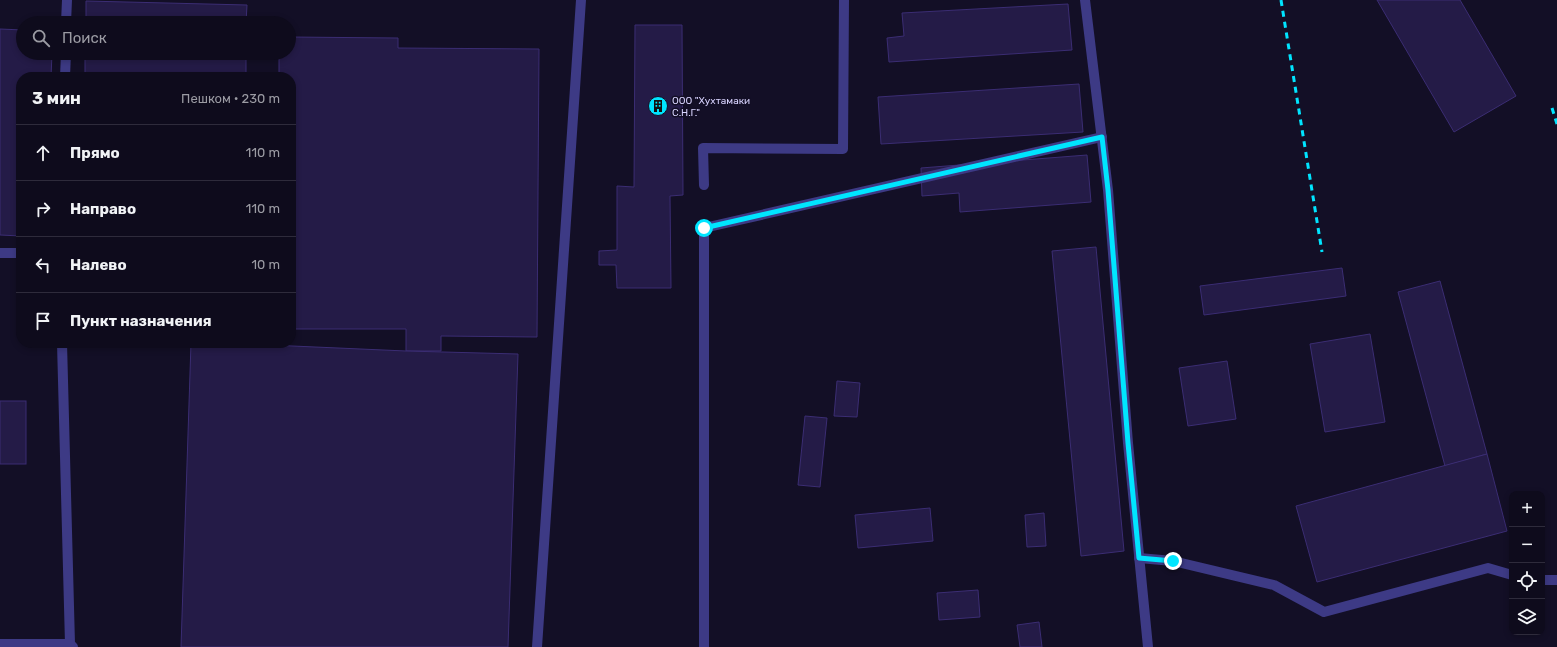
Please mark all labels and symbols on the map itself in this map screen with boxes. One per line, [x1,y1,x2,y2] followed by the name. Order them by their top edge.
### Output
[647,95,669,117] building icon: ООО "Хухтамаки С.Н.Г."
[672,95,750,119] place label: ООО "Хухтамаки С.Н.Г."
[695,219,713,237] route start
[1164,552,1182,570] route end

